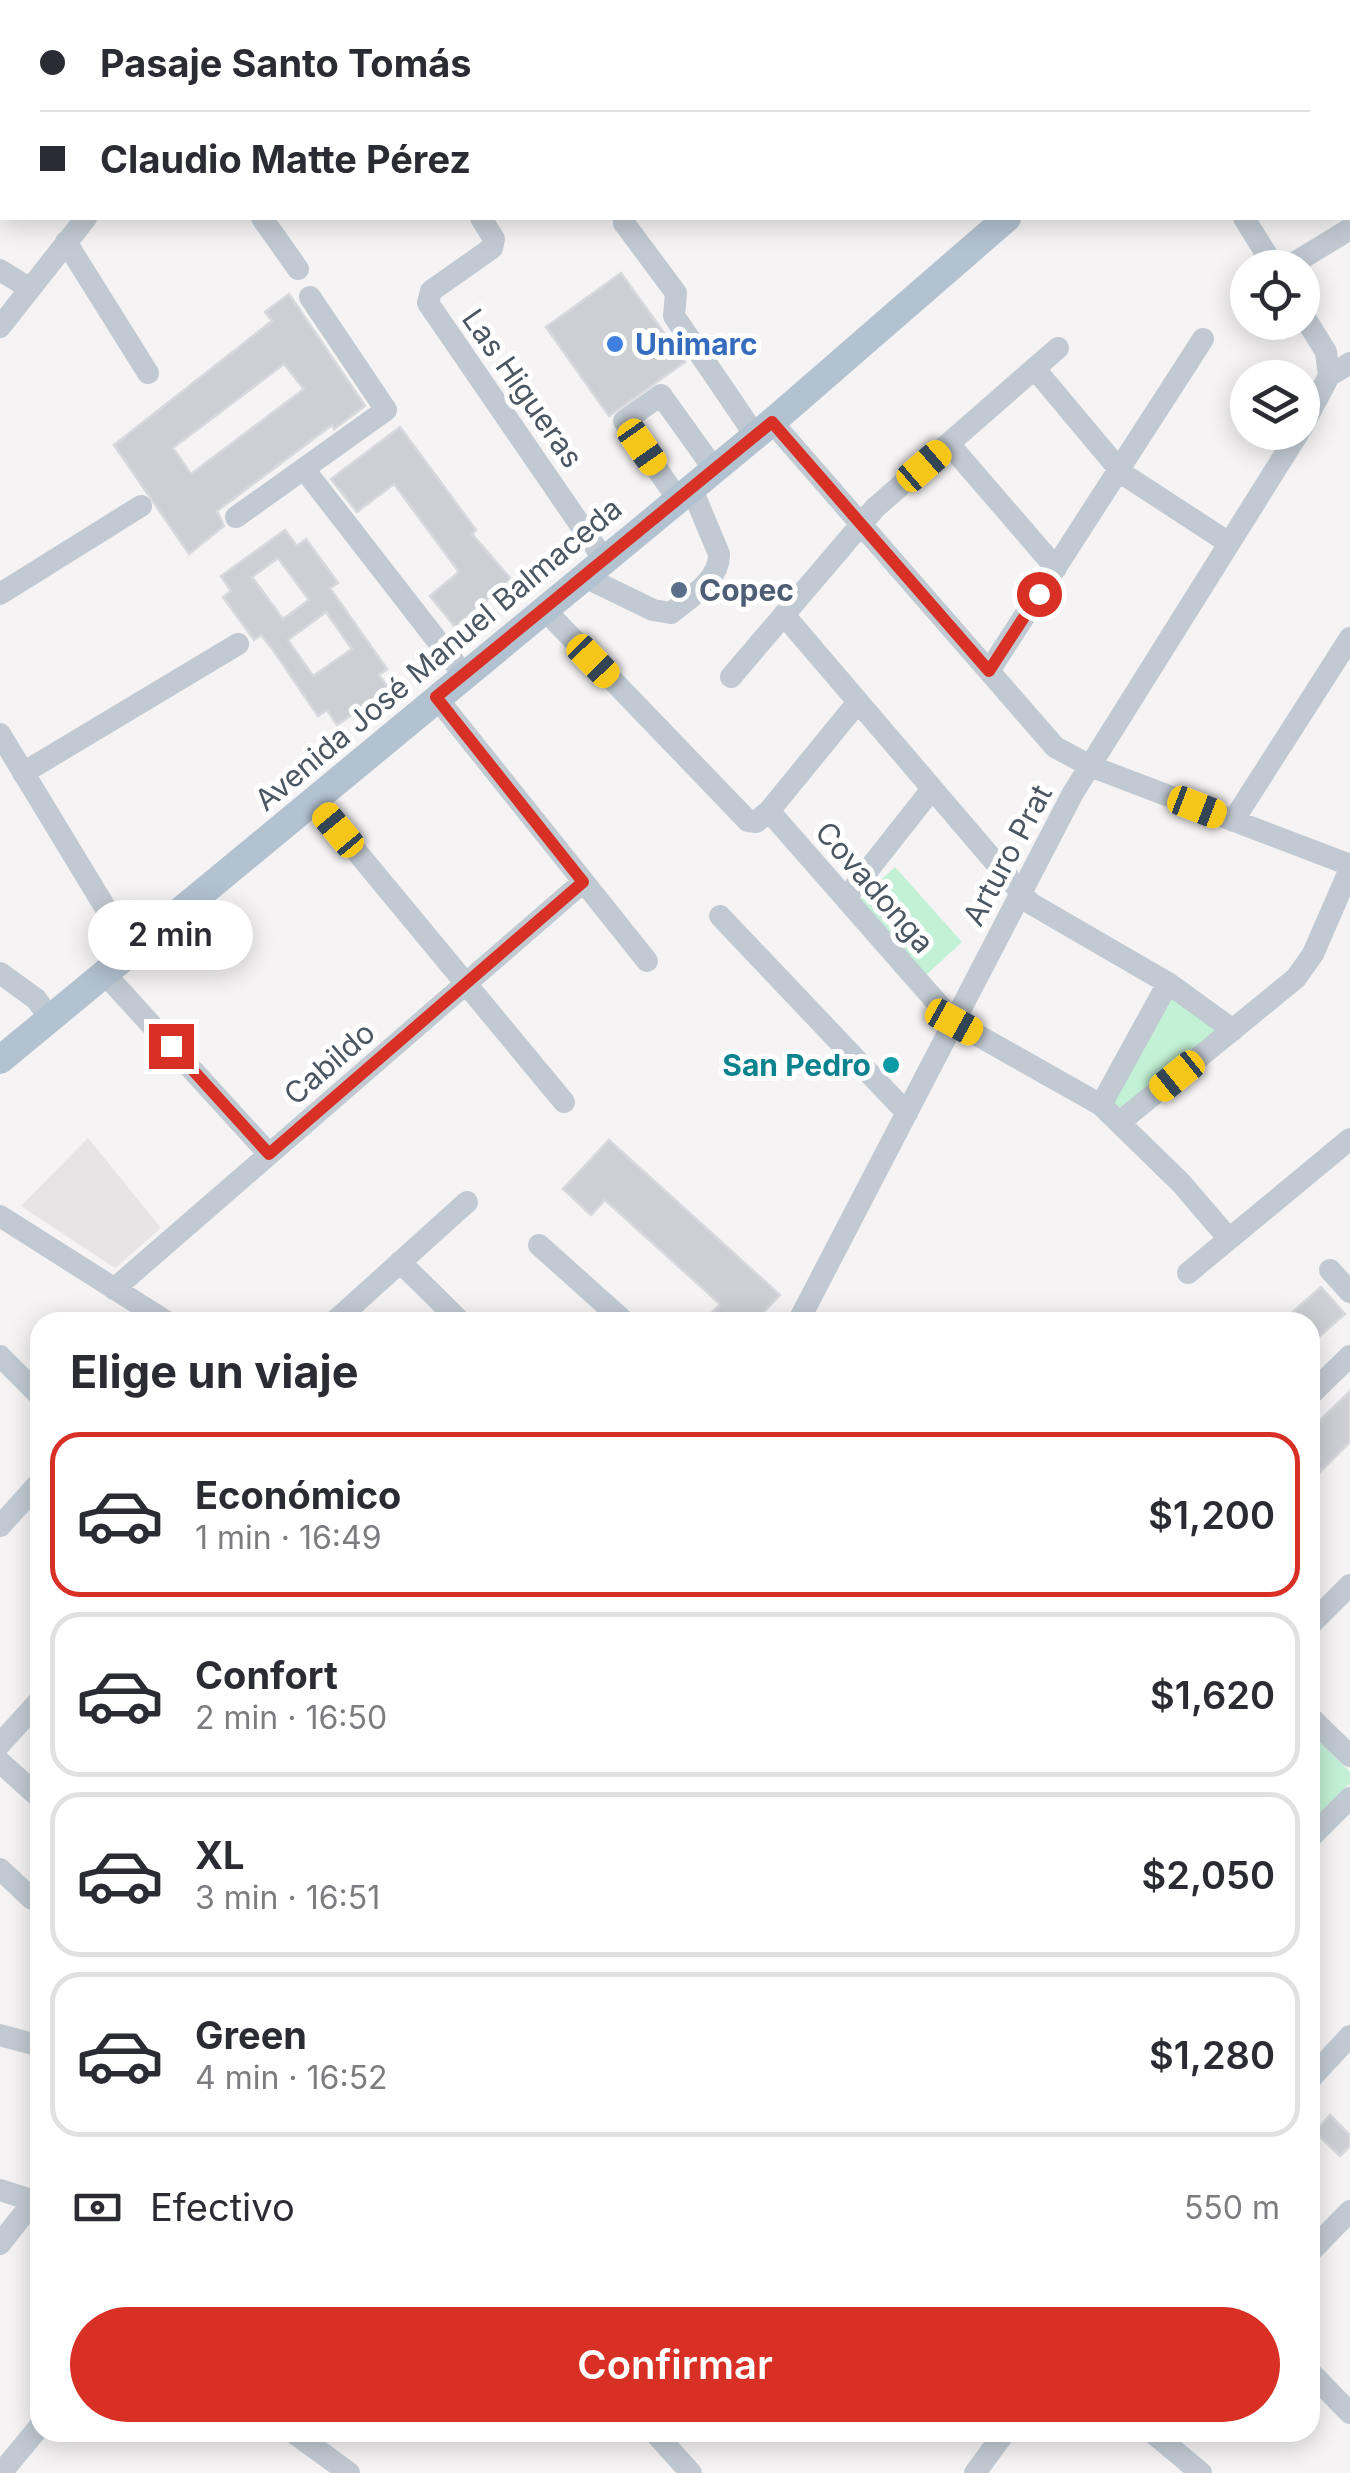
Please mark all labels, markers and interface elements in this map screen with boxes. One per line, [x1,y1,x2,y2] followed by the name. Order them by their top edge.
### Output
[100,40,472,86] text: Pasaje Santo Tomás
[100,136,471,182] text: Claudio Matte Pérez
[1230,250,1320,450] map controls
[1230,250,1320,340] button: locate
[455,302,591,474] street label: Las Higueras
[635,326,758,362] place label: Unimarc
[604,333,626,355] marker: Unimarc
[1230,360,1320,450] button: layers
[613,414,671,480] car
[892,435,956,497] car
[247,490,629,818] street label: Avenida José Manuel Balmaceda
[699,572,794,608] place label: Copec
[1017,572,1062,617] route start
[668,579,690,601] marker: Copec
[561,629,625,693] car
[955,778,1059,932] street label: Arturo Prat
[1164,782,1230,832] car
[307,797,369,863] car
[808,814,942,960] street label: Covadonga
[89,901,254,971] callout: 2 min
[128,915,213,954] text: 2 min
[920,994,988,1050] car
[276,1014,382,1112] street label: Cabildo
[149,1024,194,1069] route end
[1144,1045,1210,1107] car
[722,1047,871,1083] place label: San Pedro
[880,1054,902,1076] marker: San Pedro
[70,1344,359,1399] text: Elige un viaje
[75,1470,165,1560] icon: car
[195,1472,401,1518] text: Económico
[1148,1492,1275,1538] text: $1,200
[195,1518,382,1557] text: 1 min · 16:49
[75,1650,165,1740] icon: car
[195,1652,338,1698] text: Confort
[1150,1672,1275,1718] text: $1,620
[195,1698,387,1737] text: 2 min · 16:50
[75,1830,165,1920] icon: car
[195,1832,245,1878] text: XL
[1142,1852,1275,1898] text: $2,050
[195,1878,380,1917] text: 3 min · 16:51
[75,2010,165,2100] icon: car
[195,2012,307,2058] text: Green
[1149,2032,1275,2078] text: $1,280
[195,2058,388,2097] text: 4 min · 16:52
[70,2180,125,2235] icon: cash
[150,2184,295,2230] text: Efectivo
[1184,2188,1280,2227] text: 550 m
[70,2307,1280,2422] button: Confirmar

